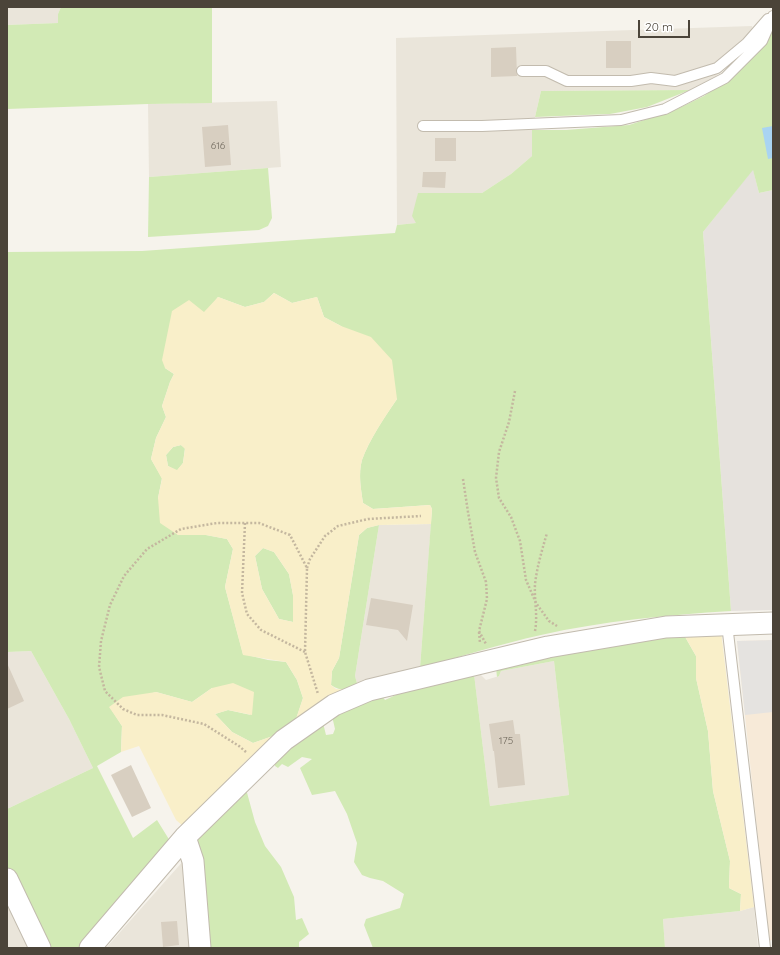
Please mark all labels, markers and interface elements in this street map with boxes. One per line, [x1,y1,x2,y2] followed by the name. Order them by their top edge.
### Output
[640,12,692,38] scale bar
[645,19,673,34] text: 20 m
[211,140,225,152] house number: 616
[499,735,513,747] house number: 175

